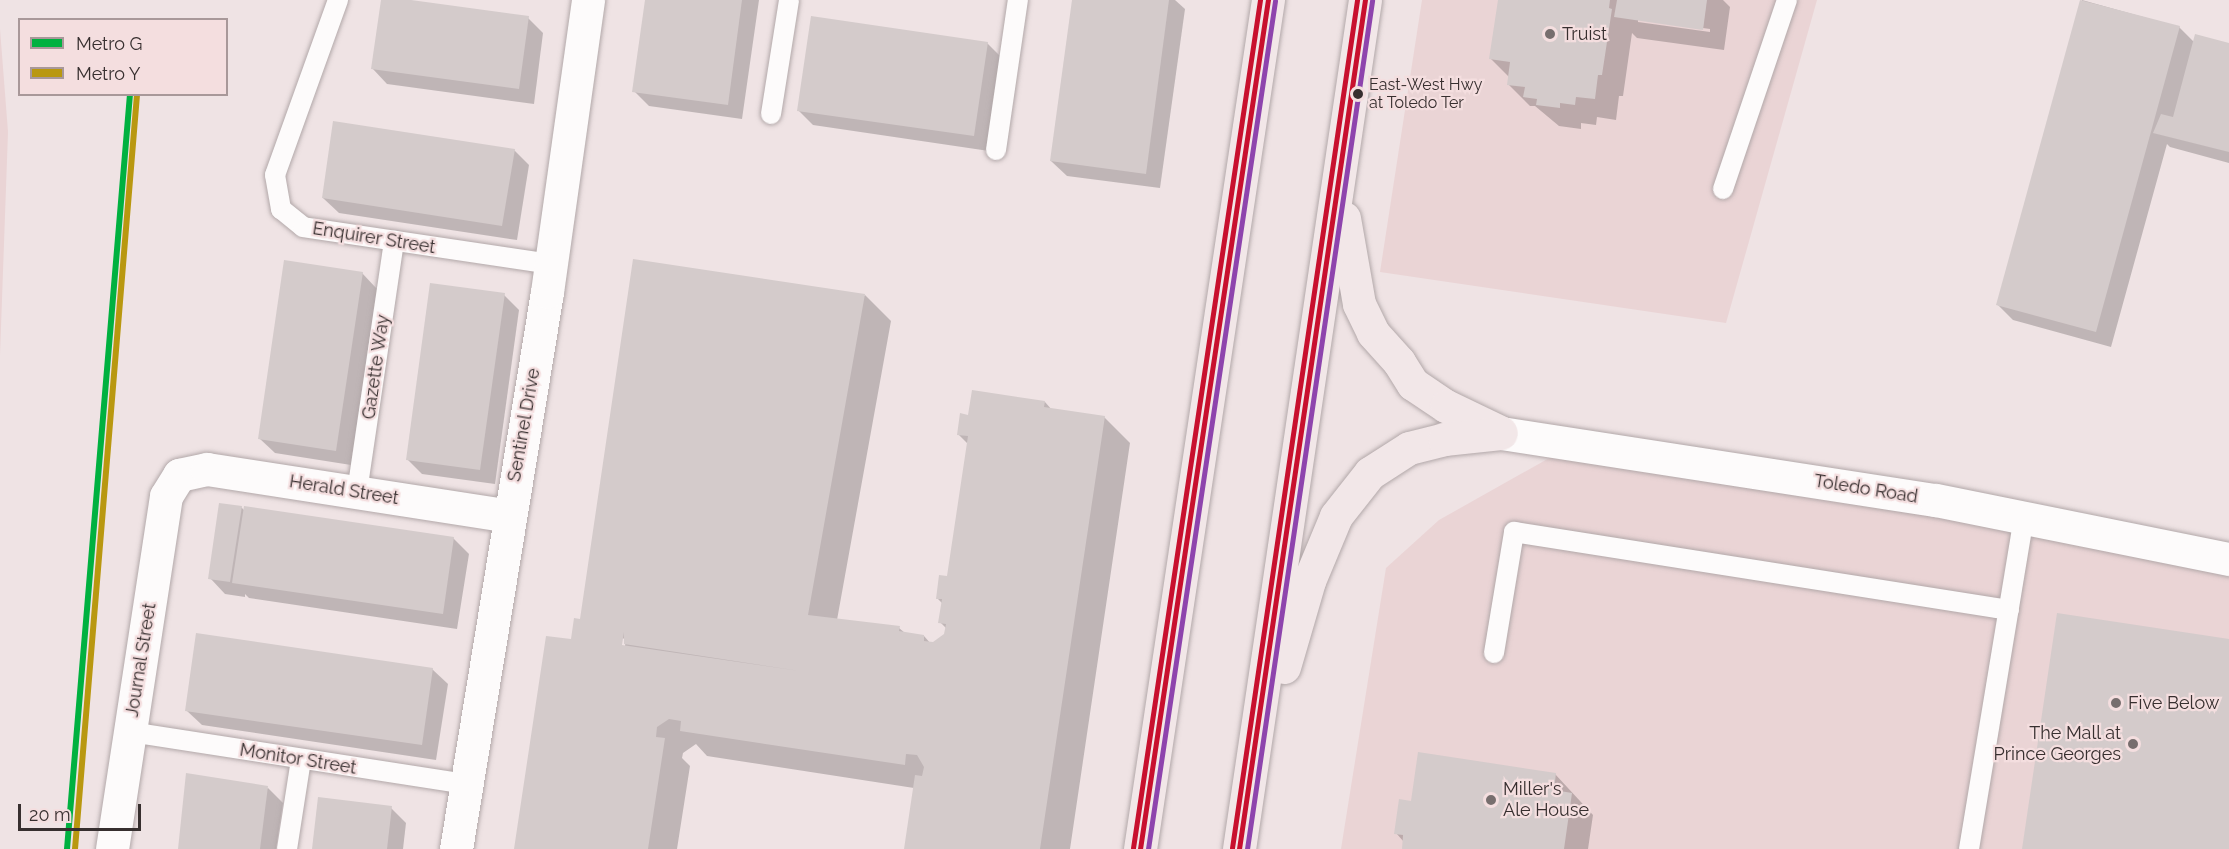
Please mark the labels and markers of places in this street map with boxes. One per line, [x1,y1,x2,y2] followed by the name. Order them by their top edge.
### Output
[1562,23,1607,45] place label: Truist
[1543,27,1557,41] marker: Truist
[1369,75,1482,113] place label: East-West Hwy at Toledo Ter
[1352,88,1364,100] marker: East-West Hwy at Toledo Ter
[2128,692,2219,714] place label: Five Below
[2109,696,2123,710] marker: Five Below
[1994,723,2121,766] place label: The Mall at Prince Georges
[2126,737,2140,751] marker: The Mall at Prince Georges
[1503,779,1589,822] place label: Miller's Ale House
[1484,793,1498,807] marker: Miller's Ale House

